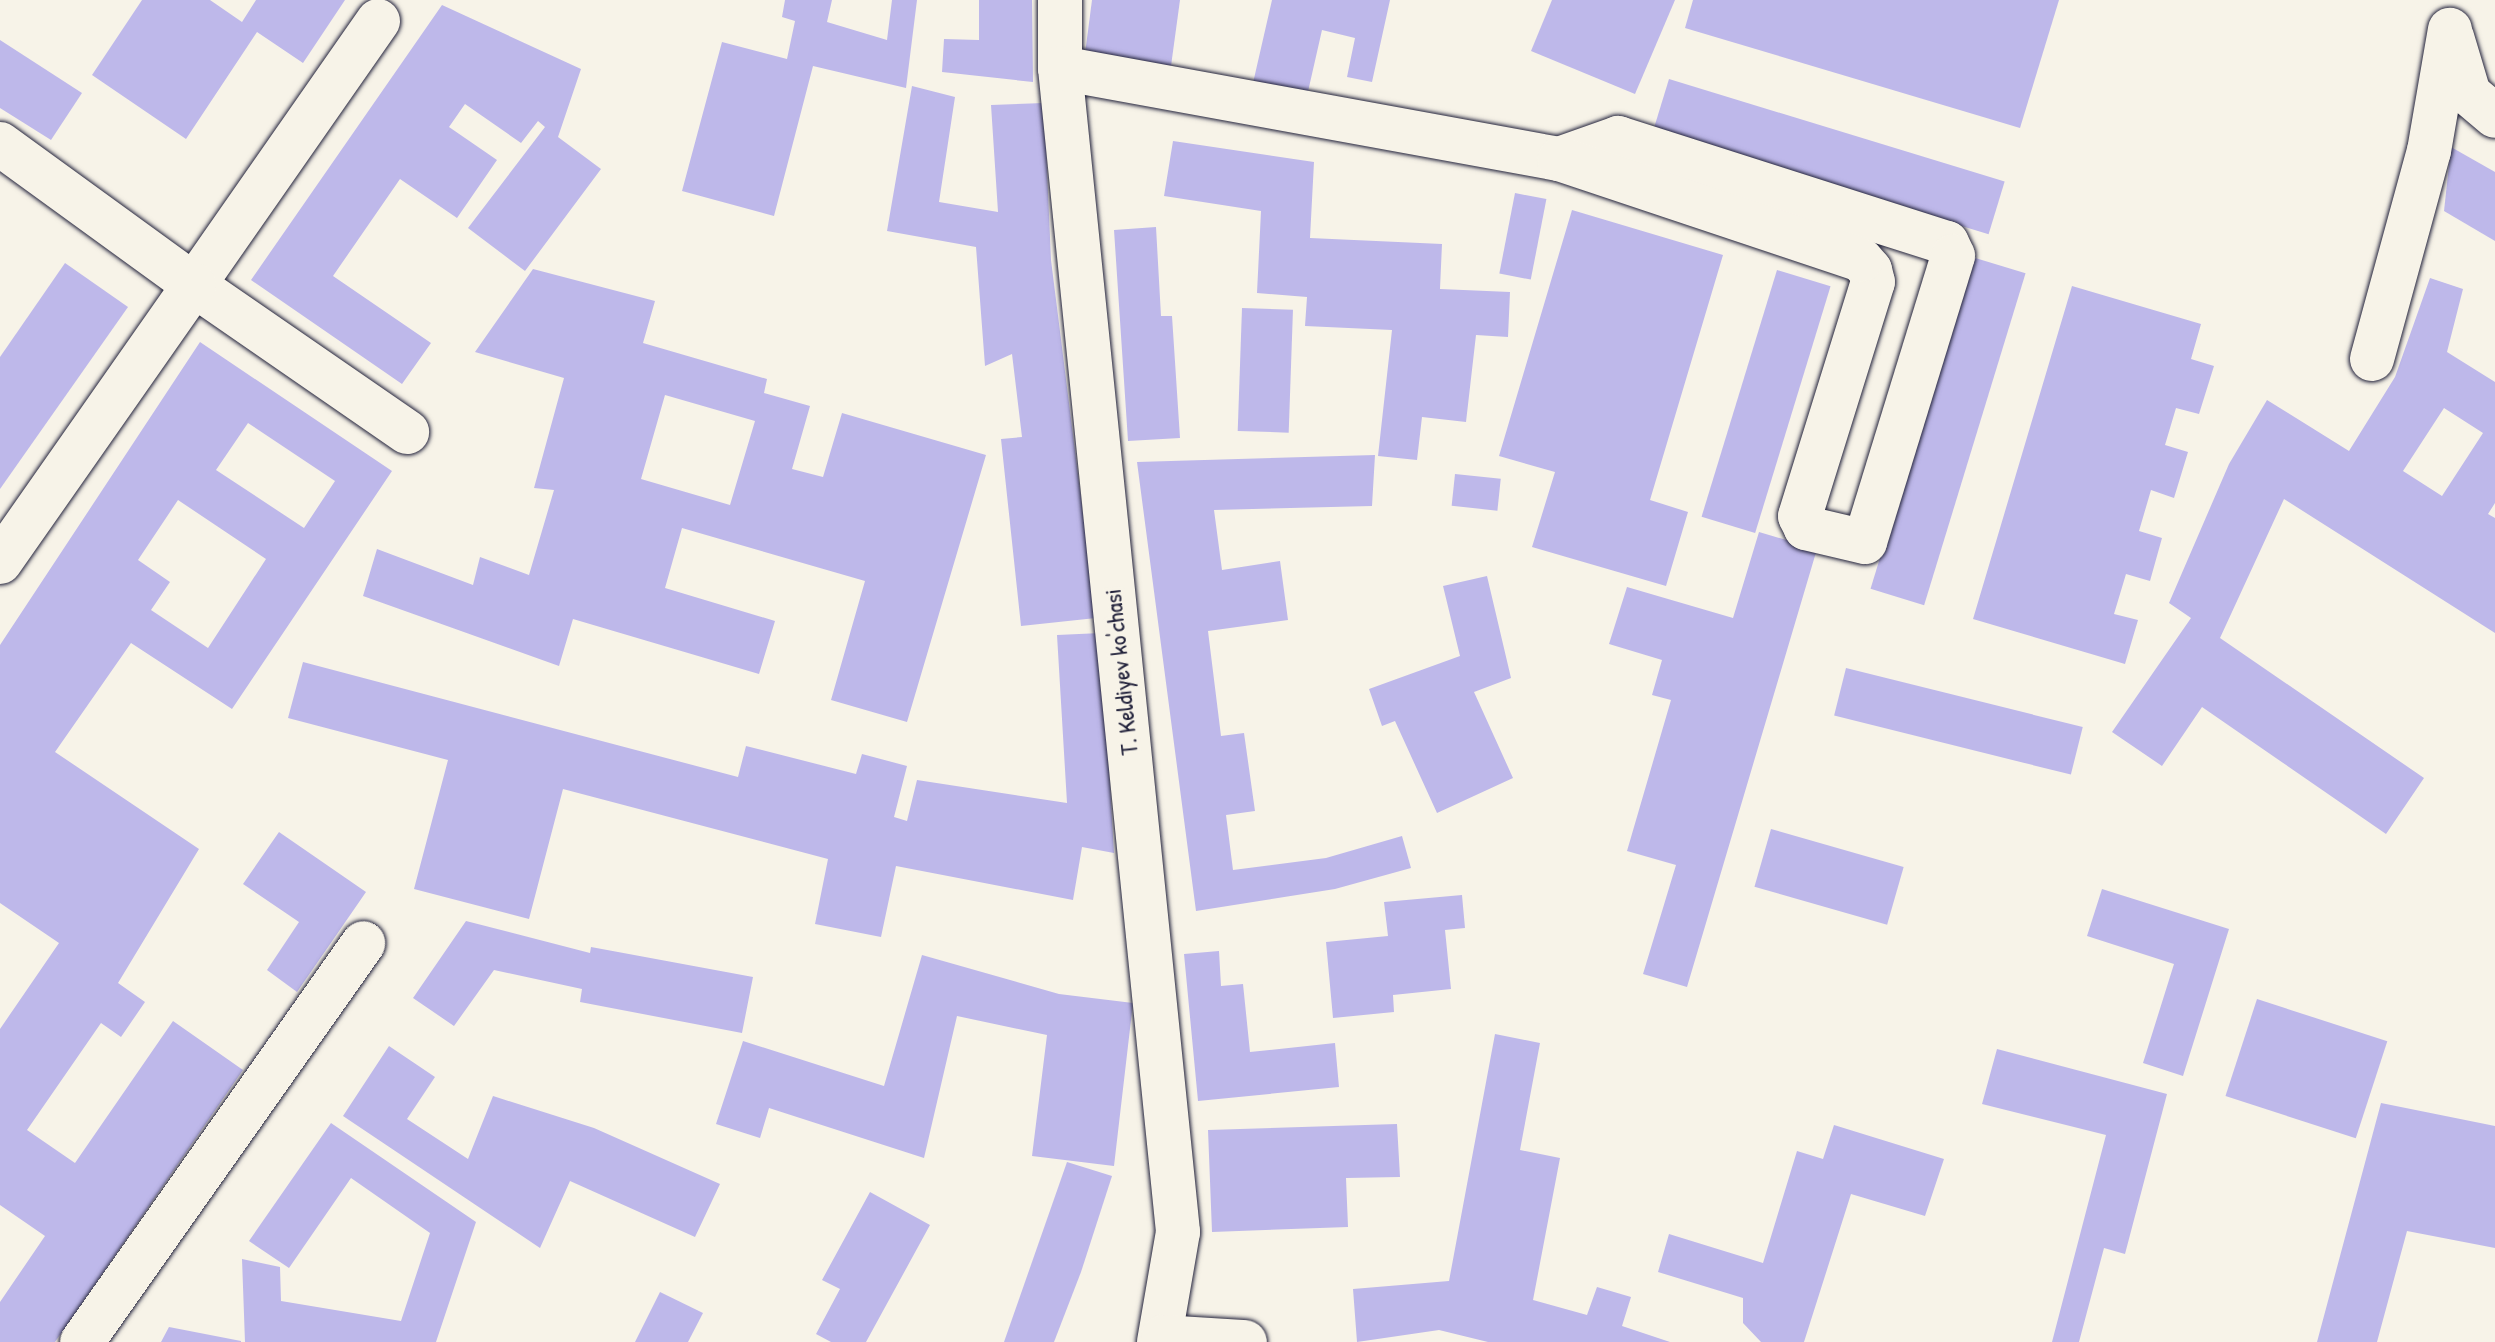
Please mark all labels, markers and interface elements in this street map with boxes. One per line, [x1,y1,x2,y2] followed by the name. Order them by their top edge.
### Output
[1098,587,1144,757] street label: T. Keldiyev ko'chasi

